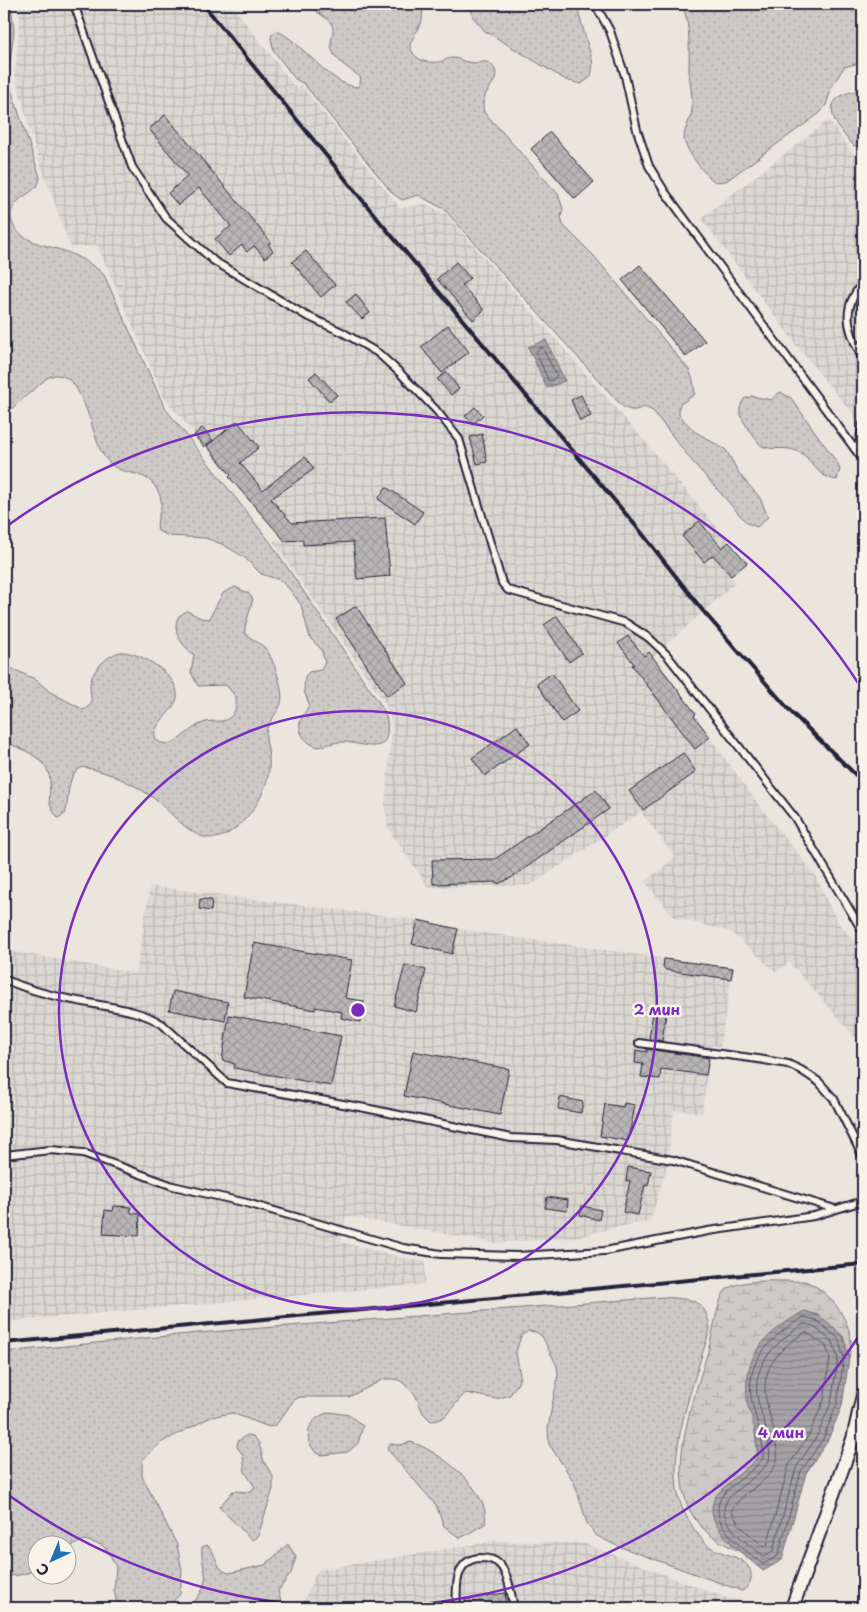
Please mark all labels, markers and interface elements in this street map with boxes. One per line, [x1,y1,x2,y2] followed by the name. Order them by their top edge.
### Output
[634,997,681,1020] text: 2 мин
[349,1001,367,1019] centre of rings
[758,1420,804,1443] text: 4 мин
[28,1534,78,1584] north arrow
[32,1559,54,1581] text: С

